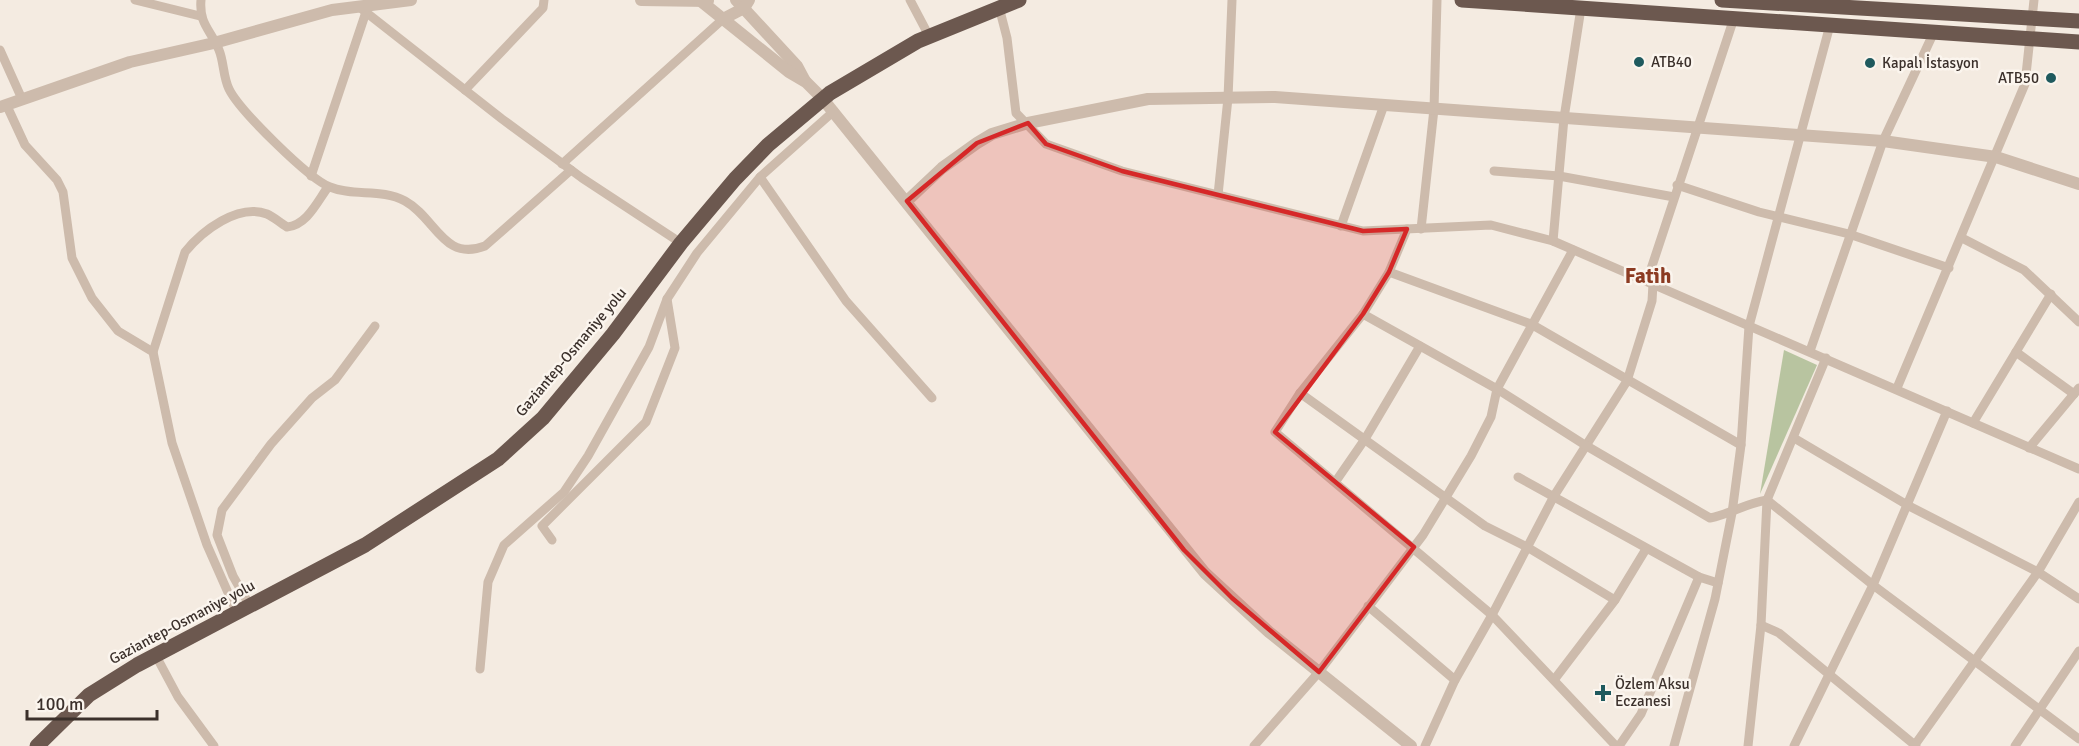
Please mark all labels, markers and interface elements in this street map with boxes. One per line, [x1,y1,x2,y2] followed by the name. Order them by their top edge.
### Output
[1651,53,1692,71] place label: ATB40
[1882,54,1979,72] place label: Kapalı İstasyon
[1632,55,1646,69] marker: ATB40
[1863,56,1877,70] marker: Kapalı İstasyon
[1998,69,2039,87] place label: ATB50
[2044,71,2058,85] marker: ATB50
[1625,263,1671,289] district label: Fatih
[512,284,630,420] street label: Gaziantep-Osmaniye yolu
[106,576,258,668] street label: Gaziantep-Osmaniye yolu
[1615,675,1690,710] place label: Özlem Aksu Eczanesi
[27,683,158,721] scale bar
[1596,686,1610,700] marker: Özlem Aksu Eczanesi
[36,693,83,715] text: 100 m

